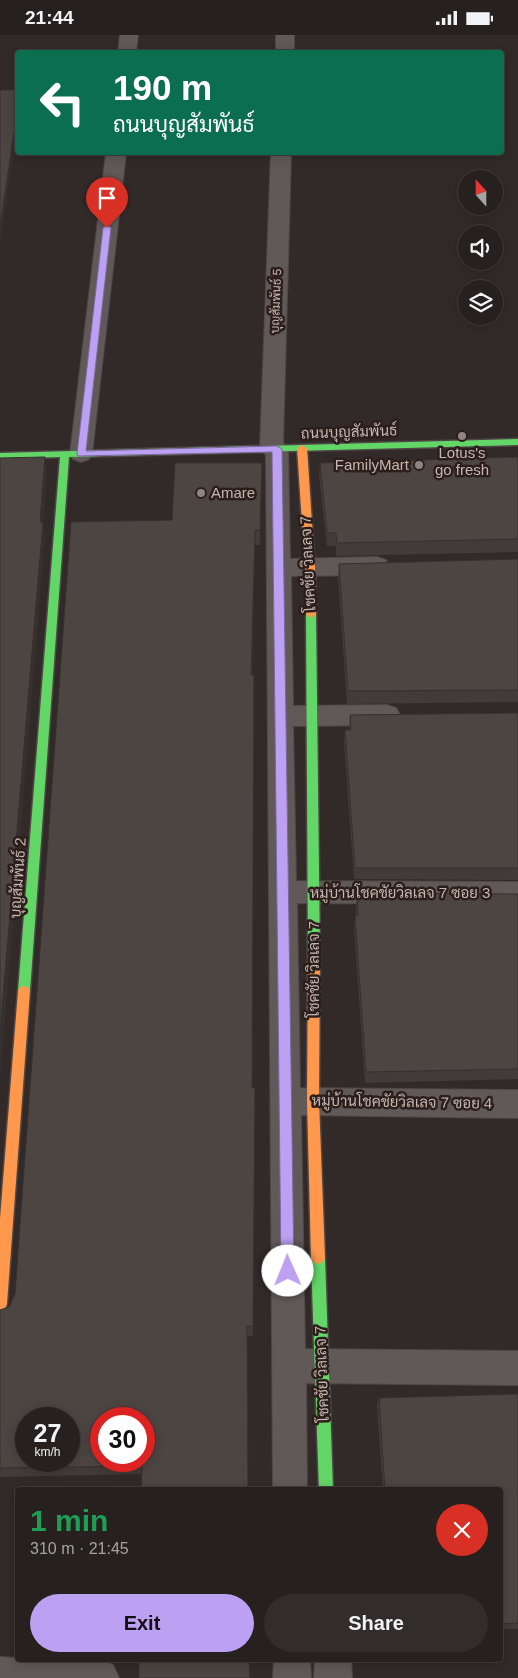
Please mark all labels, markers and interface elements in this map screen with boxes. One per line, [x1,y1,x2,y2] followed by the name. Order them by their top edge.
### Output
[25,7,74,28] text: 21:44
[113,68,212,107] text: 190 m
[30,70,95,135] icon: left
[113,112,254,137] text: ถนนบุญสัมพันธ์
[458,170,502,215] north arrow
[458,170,503,325] map controls
[86,177,128,228] pin
[93,184,121,212] icon: arrive
[458,225,503,270] button: sound
[267,268,286,334] street label: บุญสัมพันธ์ 5
[458,280,503,325] button: layers
[301,420,398,445] street label: ถนนบุญสัมพันธ์
[456,430,468,442] marker: Lotus's go fresh
[435,444,489,478] place label: Lotus's go fresh
[335,456,410,473] place label: FamilyMart
[413,459,425,471] marker: FamilyMart
[211,484,255,501] place label: Amare
[195,487,207,499] marker: Amare
[295,516,319,614] street label: โชคชัย วิลเลจ 7
[5,837,32,919] street label: บุญสัมพันธ์ 2
[310,883,490,903] street label: หมู่บ้านโชคชัยวิลเลจ 7 ซอย 3
[304,921,322,1018] street label: โชคชัย วิลเลจ 7
[312,1090,492,1114] street label: หมู่บ้านโชคชัยวิลเลจ 7 ซอย 4
[261,1244,313,1296] position arrow
[310,1326,332,1423] street label: โชคชัย วิลเลจ 7
[90,1407,155,1472] speed limit sign: 30
[34,1419,61,1447] text: 27
[34,1445,61,1459] text: km/h
[30,1504,108,1537] text: 1 min
[436,1504,488,1556] button: close
[30,1540,129,1557] text: 310 m · 21:45
[30,1594,254,1652] button: Exit
[264,1594,488,1652] button: Share

